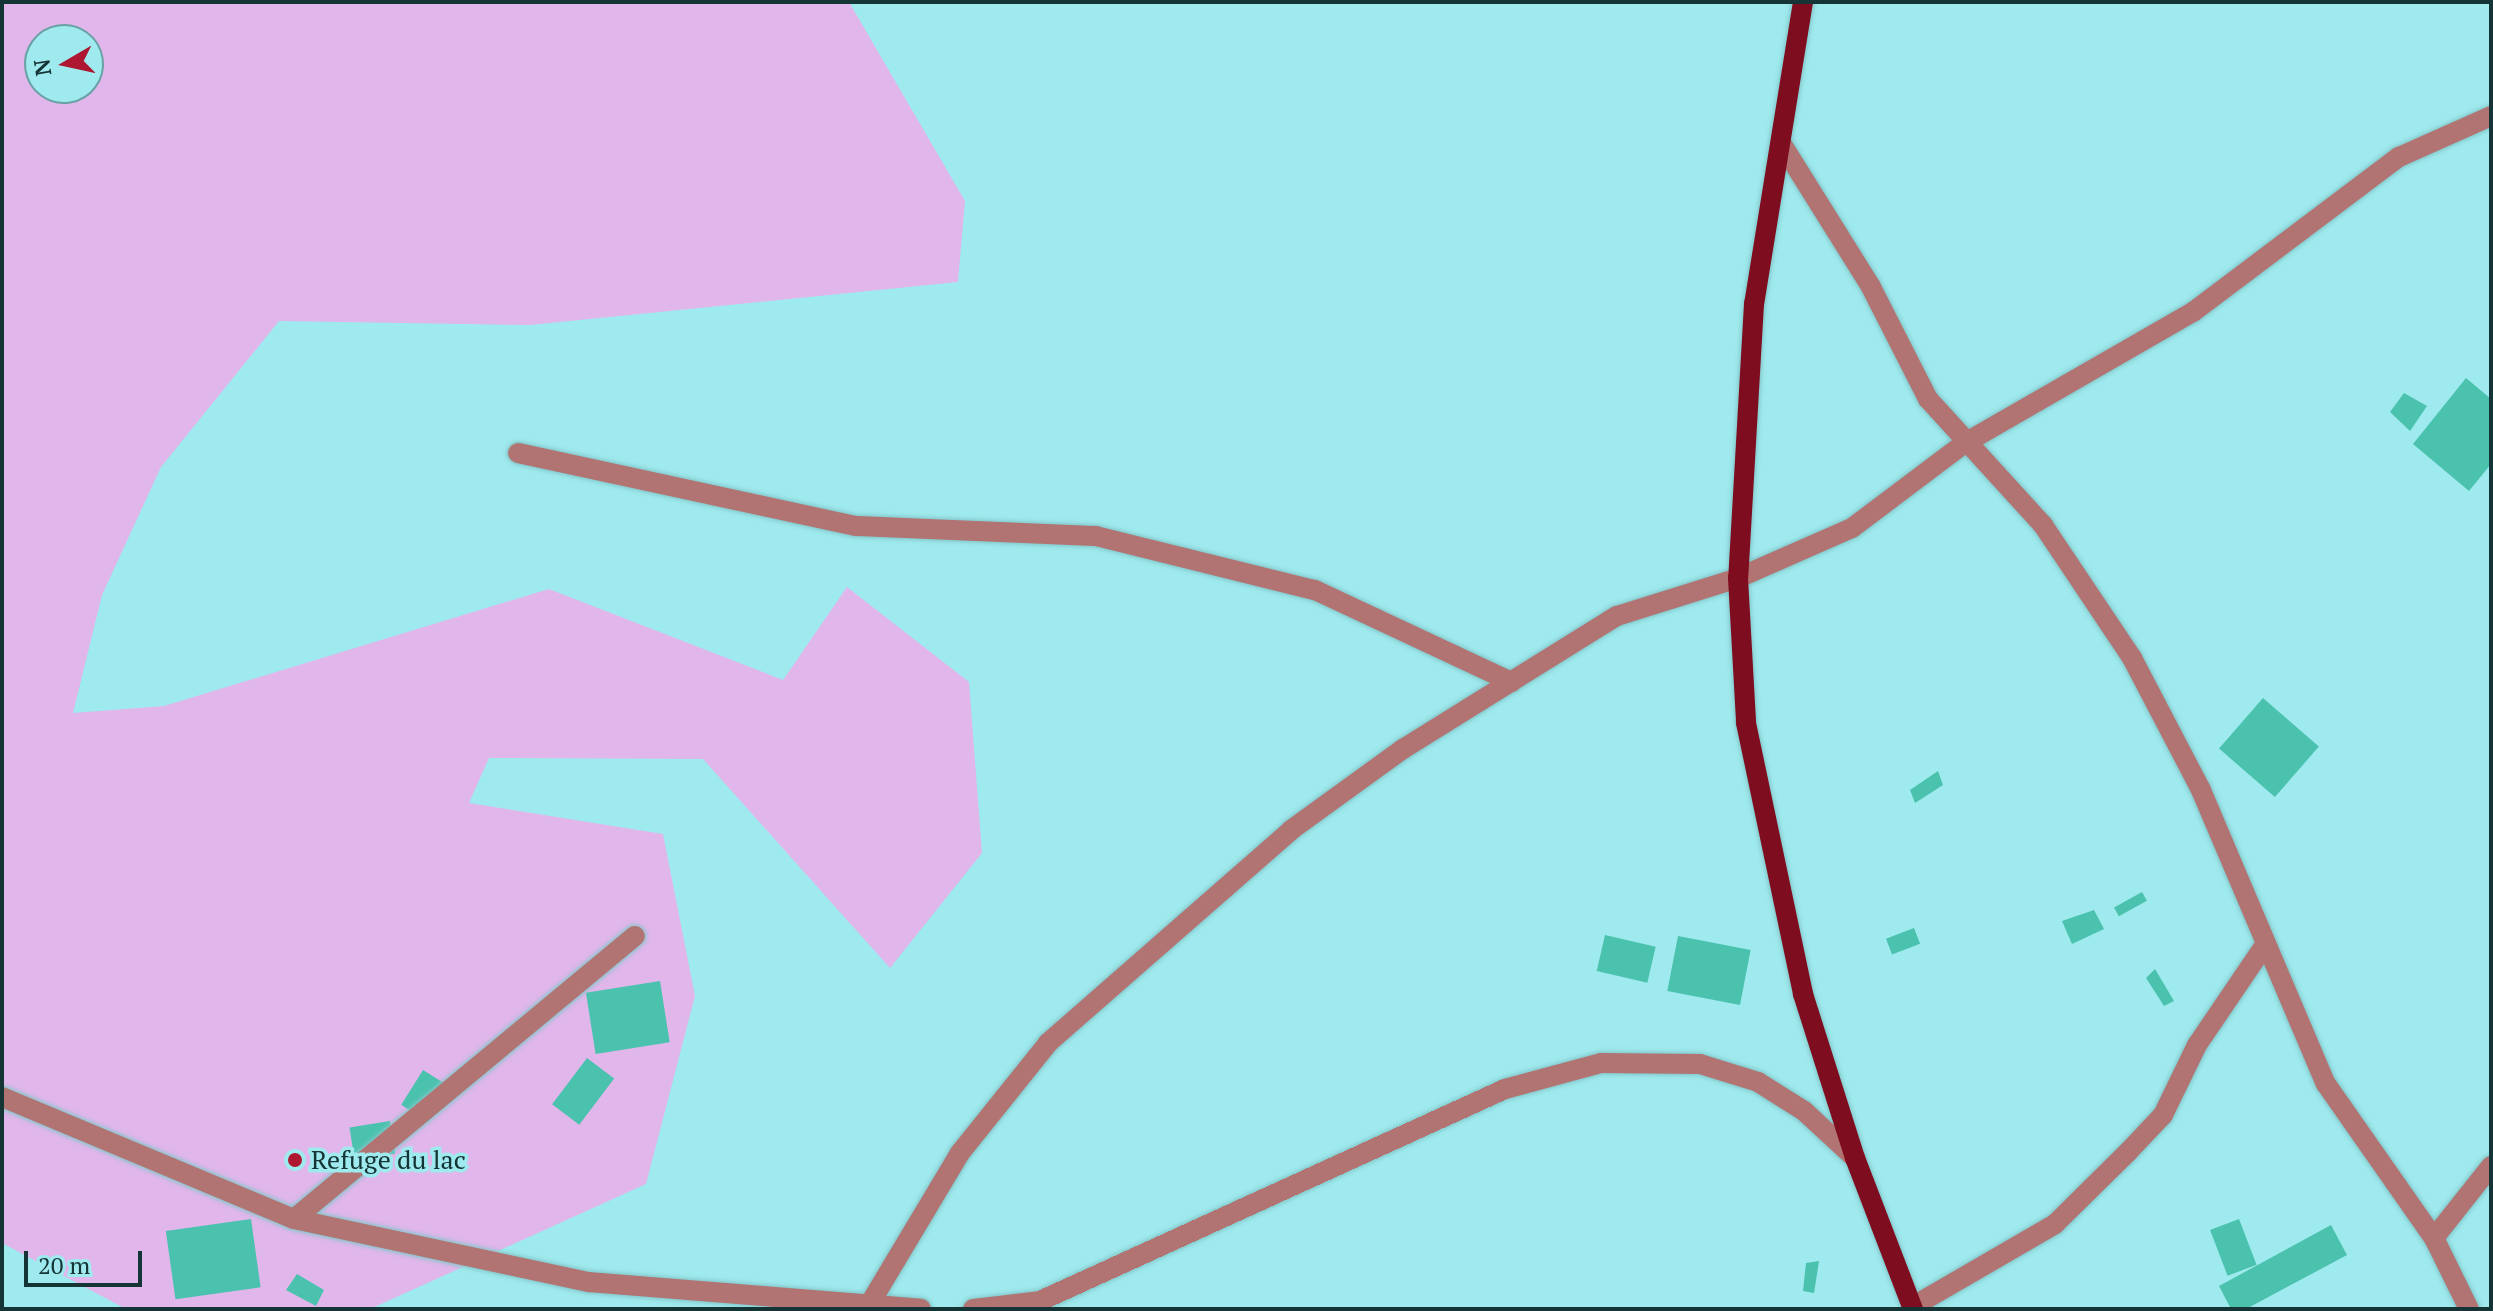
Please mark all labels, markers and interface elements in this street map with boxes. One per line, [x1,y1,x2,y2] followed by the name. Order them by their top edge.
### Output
[24,24,104,104] north arrow
[26,57,57,78] text: N
[311,1144,466,1176] place label: Refuge du lac
[286,1151,304,1169] marker: Refuge du lac
[28,1235,146,1285] scale bar
[38,1249,90,1281] text: 20 m

